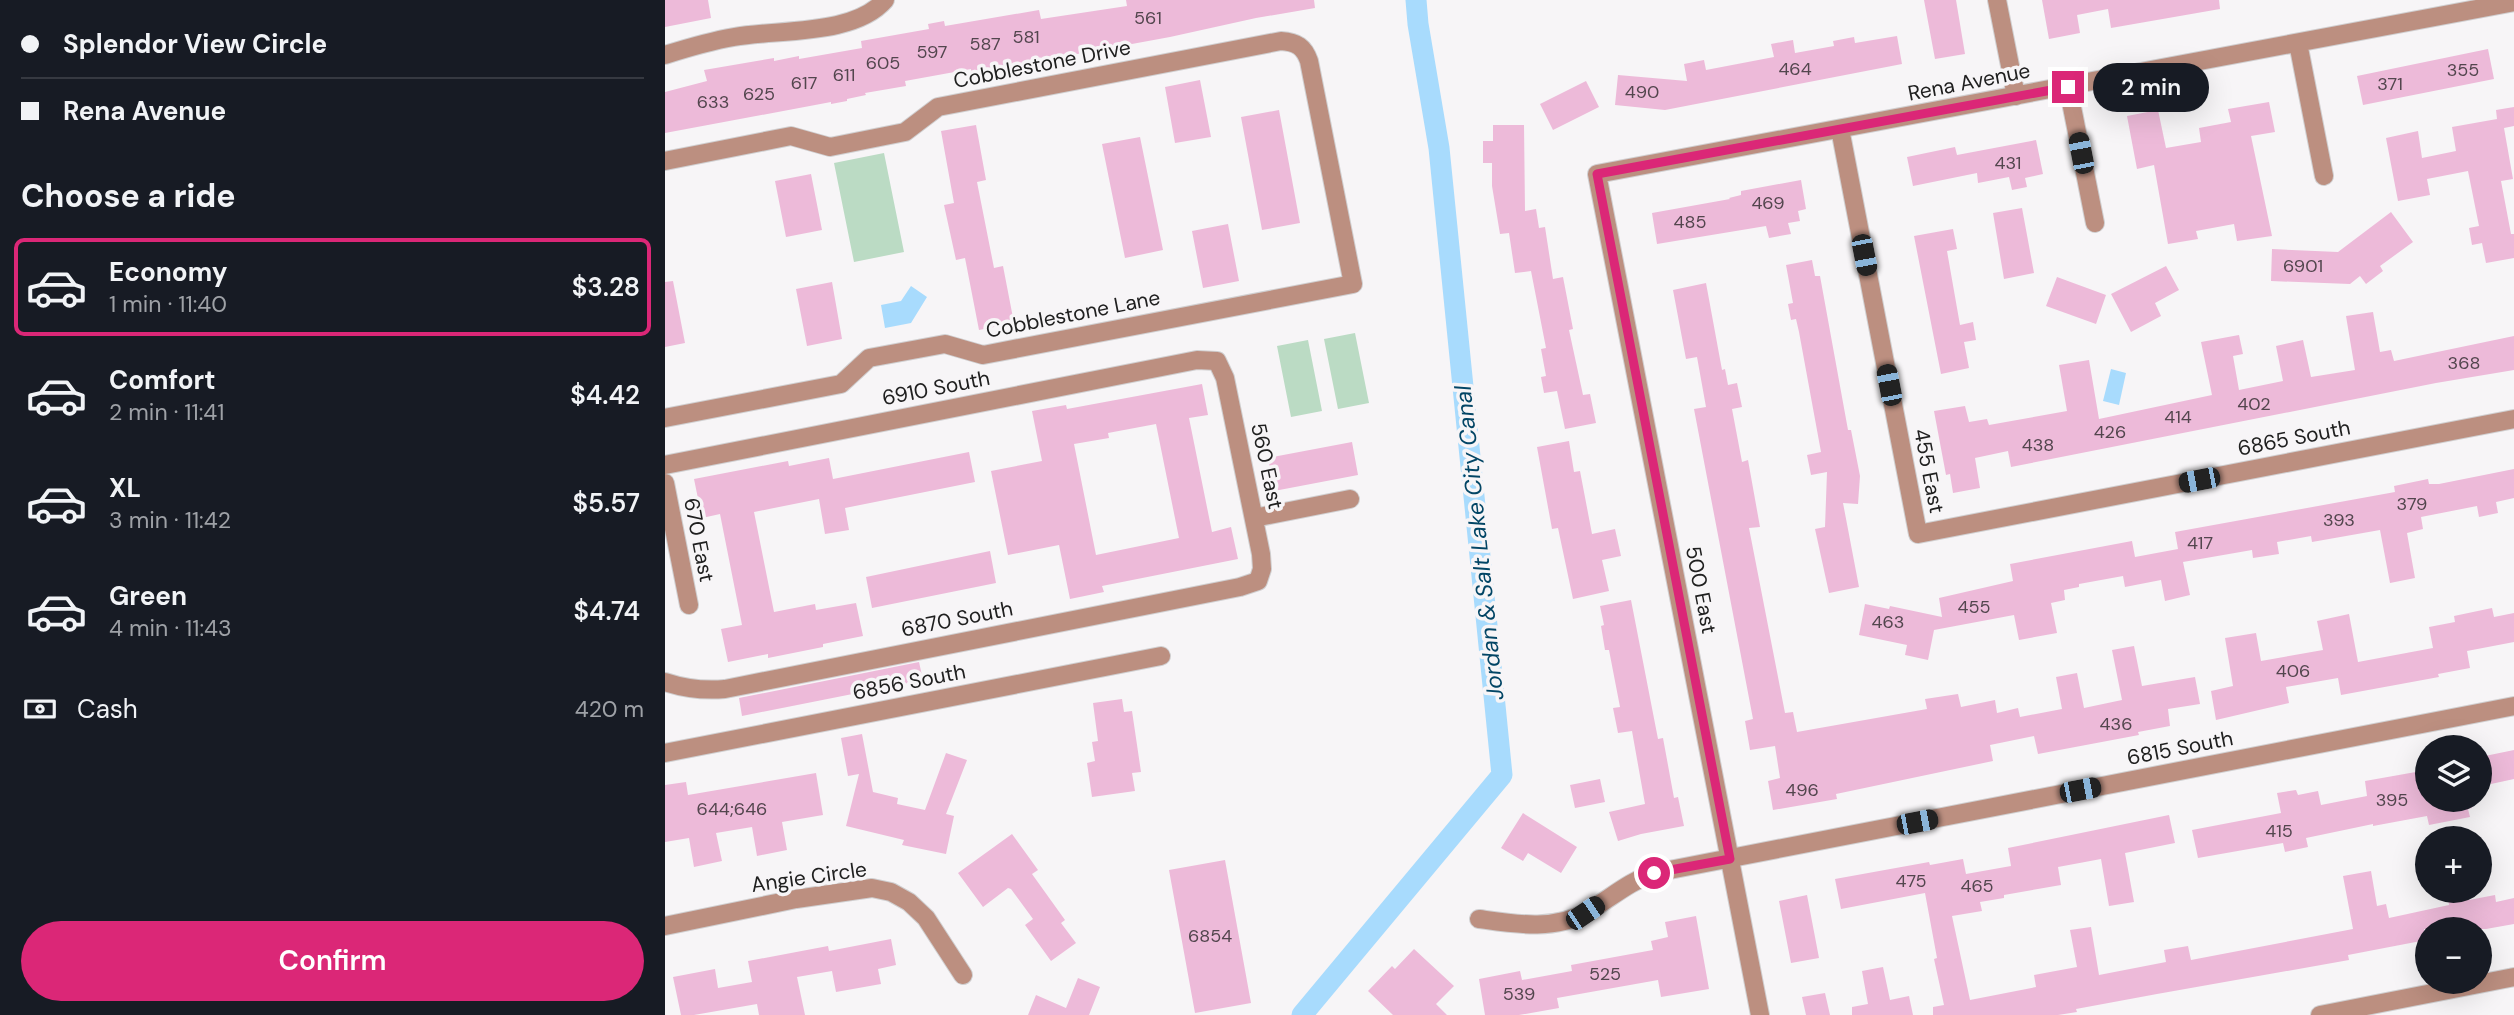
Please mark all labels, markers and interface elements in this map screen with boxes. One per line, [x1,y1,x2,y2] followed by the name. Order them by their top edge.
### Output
[1134,6,1162,30] house number: 561
[1012,25,1040,49] house number: 581
[63,27,327,61] text: Splendor View Circle
[969,32,1001,56] house number: 587
[951,33,1133,95] street label: Cobblestone Drive
[917,40,947,64] house number: 597
[866,51,900,75] house number: 605
[1905,56,2033,108] street label: Rena Avenue
[1778,57,1812,81] house number: 464
[2447,58,2479,82] house number: 355
[2093,62,2208,112] callout: 2 min
[833,63,855,87] house number: 611
[791,71,817,95] house number: 617
[2052,71,2084,103] route end
[2121,72,2181,102] text: 2 min
[2377,72,2403,96] house number: 371
[1625,80,1659,104] house number: 490
[743,82,775,106] house number: 625
[697,90,729,114] house number: 633
[63,94,226,128] text: Rena Avenue
[2067,130,2096,176] car
[1995,151,2021,175] house number: 431
[21,175,236,217] text: Choose a ride
[1751,191,1785,215] house number: 469
[1674,210,1706,234] house number: 485
[1850,232,1879,278] car
[2283,254,2323,278] house number: 6901
[109,255,227,289] text: Economy
[25,256,88,319] icon: car
[572,270,640,304] text: $3.28
[983,283,1163,345] street label: Cobblestone Lane
[109,289,227,319] text: 1 min · 11:40
[2448,351,2480,375] house number: 368
[1875,362,1904,408] car
[109,363,215,397] text: Comfort
[25,364,88,427] icon: car
[880,364,992,412] street label: 6910 South
[570,378,640,412] text: $4.42
[1447,383,1510,702] water label: Jordan & Salt Lake City Canal
[2237,392,2271,416] house number: 402
[109,397,225,427] text: 2 min · 11:41
[2164,405,2192,429] house number: 414
[2235,413,2353,463] street label: 6865 South
[1244,420,1290,512] street label: 560 East
[2094,420,2126,444] house number: 426
[1907,426,1951,516] street label: 455 East
[2022,433,2054,457] house number: 438
[2177,466,2222,494] car
[109,471,141,505] text: XL
[25,472,88,535] icon: car
[573,486,640,520] text: $5.57
[2397,492,2427,516] house number: 379
[677,496,721,584] street label: 670 East
[109,505,231,535] text: 3 min · 11:42
[2323,508,2355,532] house number: 393
[2187,531,2213,555] house number: 417
[1679,544,1723,636] street label: 500 East
[109,579,187,613] text: Green
[25,580,88,643] icon: car
[573,594,640,628] text: $4.74
[899,594,1015,644] street label: 6870 South
[1958,595,1990,619] house number: 455
[1872,610,1904,634] house number: 463
[109,613,232,643] text: 4 min · 11:43
[850,657,968,707] street label: 6856 South
[2276,659,2310,683] house number: 406
[21,690,59,728] icon: cash
[77,692,138,726] text: Cash
[575,694,644,724] text: 420 m
[2100,712,2132,736] house number: 436
[2125,724,2235,772] street label: 6815 South
[2415,735,2492,994] map controls
[2415,735,2492,812] button: layers
[2058,776,2103,804] car
[1785,778,1819,802] house number: 496
[2376,788,2408,812] house number: 395
[697,797,767,821] house number: 644;646
[1895,808,1940,836] car
[2265,819,2293,843] house number: 415
[2415,826,2492,903] button: +
[749,855,869,899] street label: Angie Circle
[1638,857,1670,889] route start
[1896,869,1927,893] house number: 475
[1961,874,1993,898] house number: 465
[1562,893,1609,933] car
[2415,917,2492,994] button: −
[21,921,644,1001] button: Confirm
[1188,924,1232,948] house number: 6854
[1589,962,1621,986] house number: 525
[1503,982,1535,1006] house number: 539

